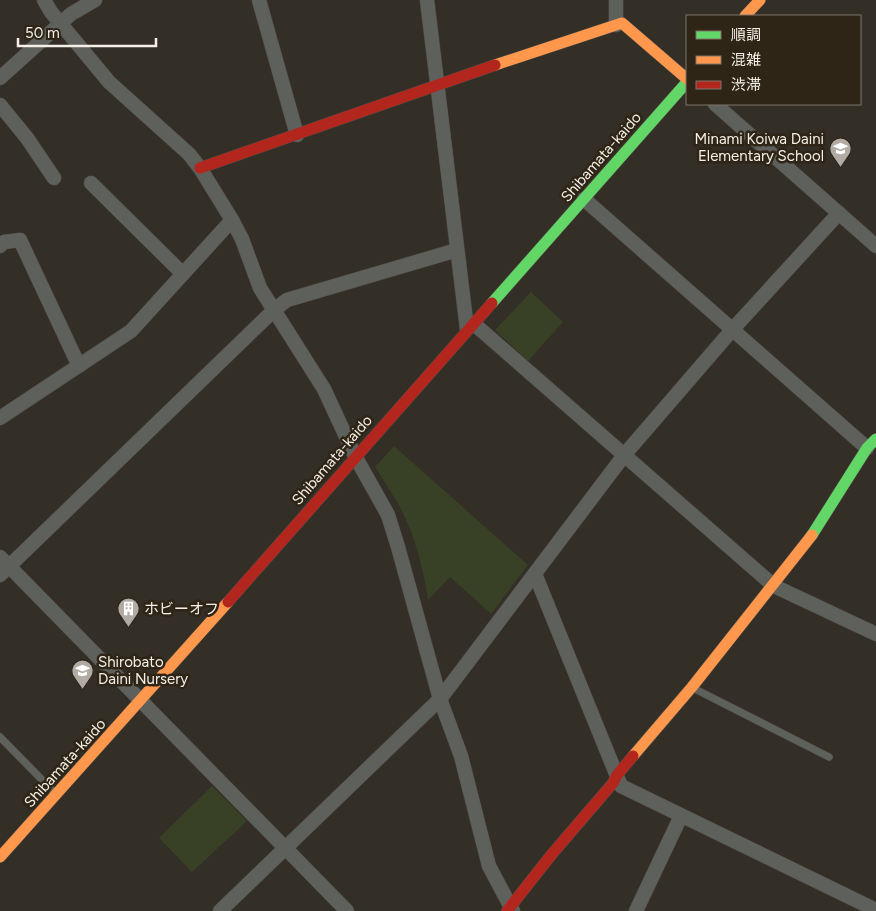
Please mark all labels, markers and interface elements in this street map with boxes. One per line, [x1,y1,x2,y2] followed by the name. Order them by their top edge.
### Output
[18,15,155,47] scale bar
[686,15,861,105] legend
[25,24,60,42] text: 50 m
[731,26,761,44] text: 順調
[731,51,761,69] text: 混雑
[731,76,761,94] text: 渋滞
[557,108,645,206] street label: Shibamata-kaido
[694,130,824,165] place label: Minami Koiwa Daini Elementary School
[828,136,852,167] school or university icon: Minami Koiwa Daini Elementary School
[288,411,376,509] street label: Shibamata-kaido
[116,597,140,628] building icon: ホビーオフ
[144,600,219,618] place label: ホビーオフ
[98,653,188,688] place label: Shirobato Daini Nursery
[70,659,94,690] school or university icon: Shirobato Daini Nursery
[20,715,110,811] street label: Shibamata-kaido

